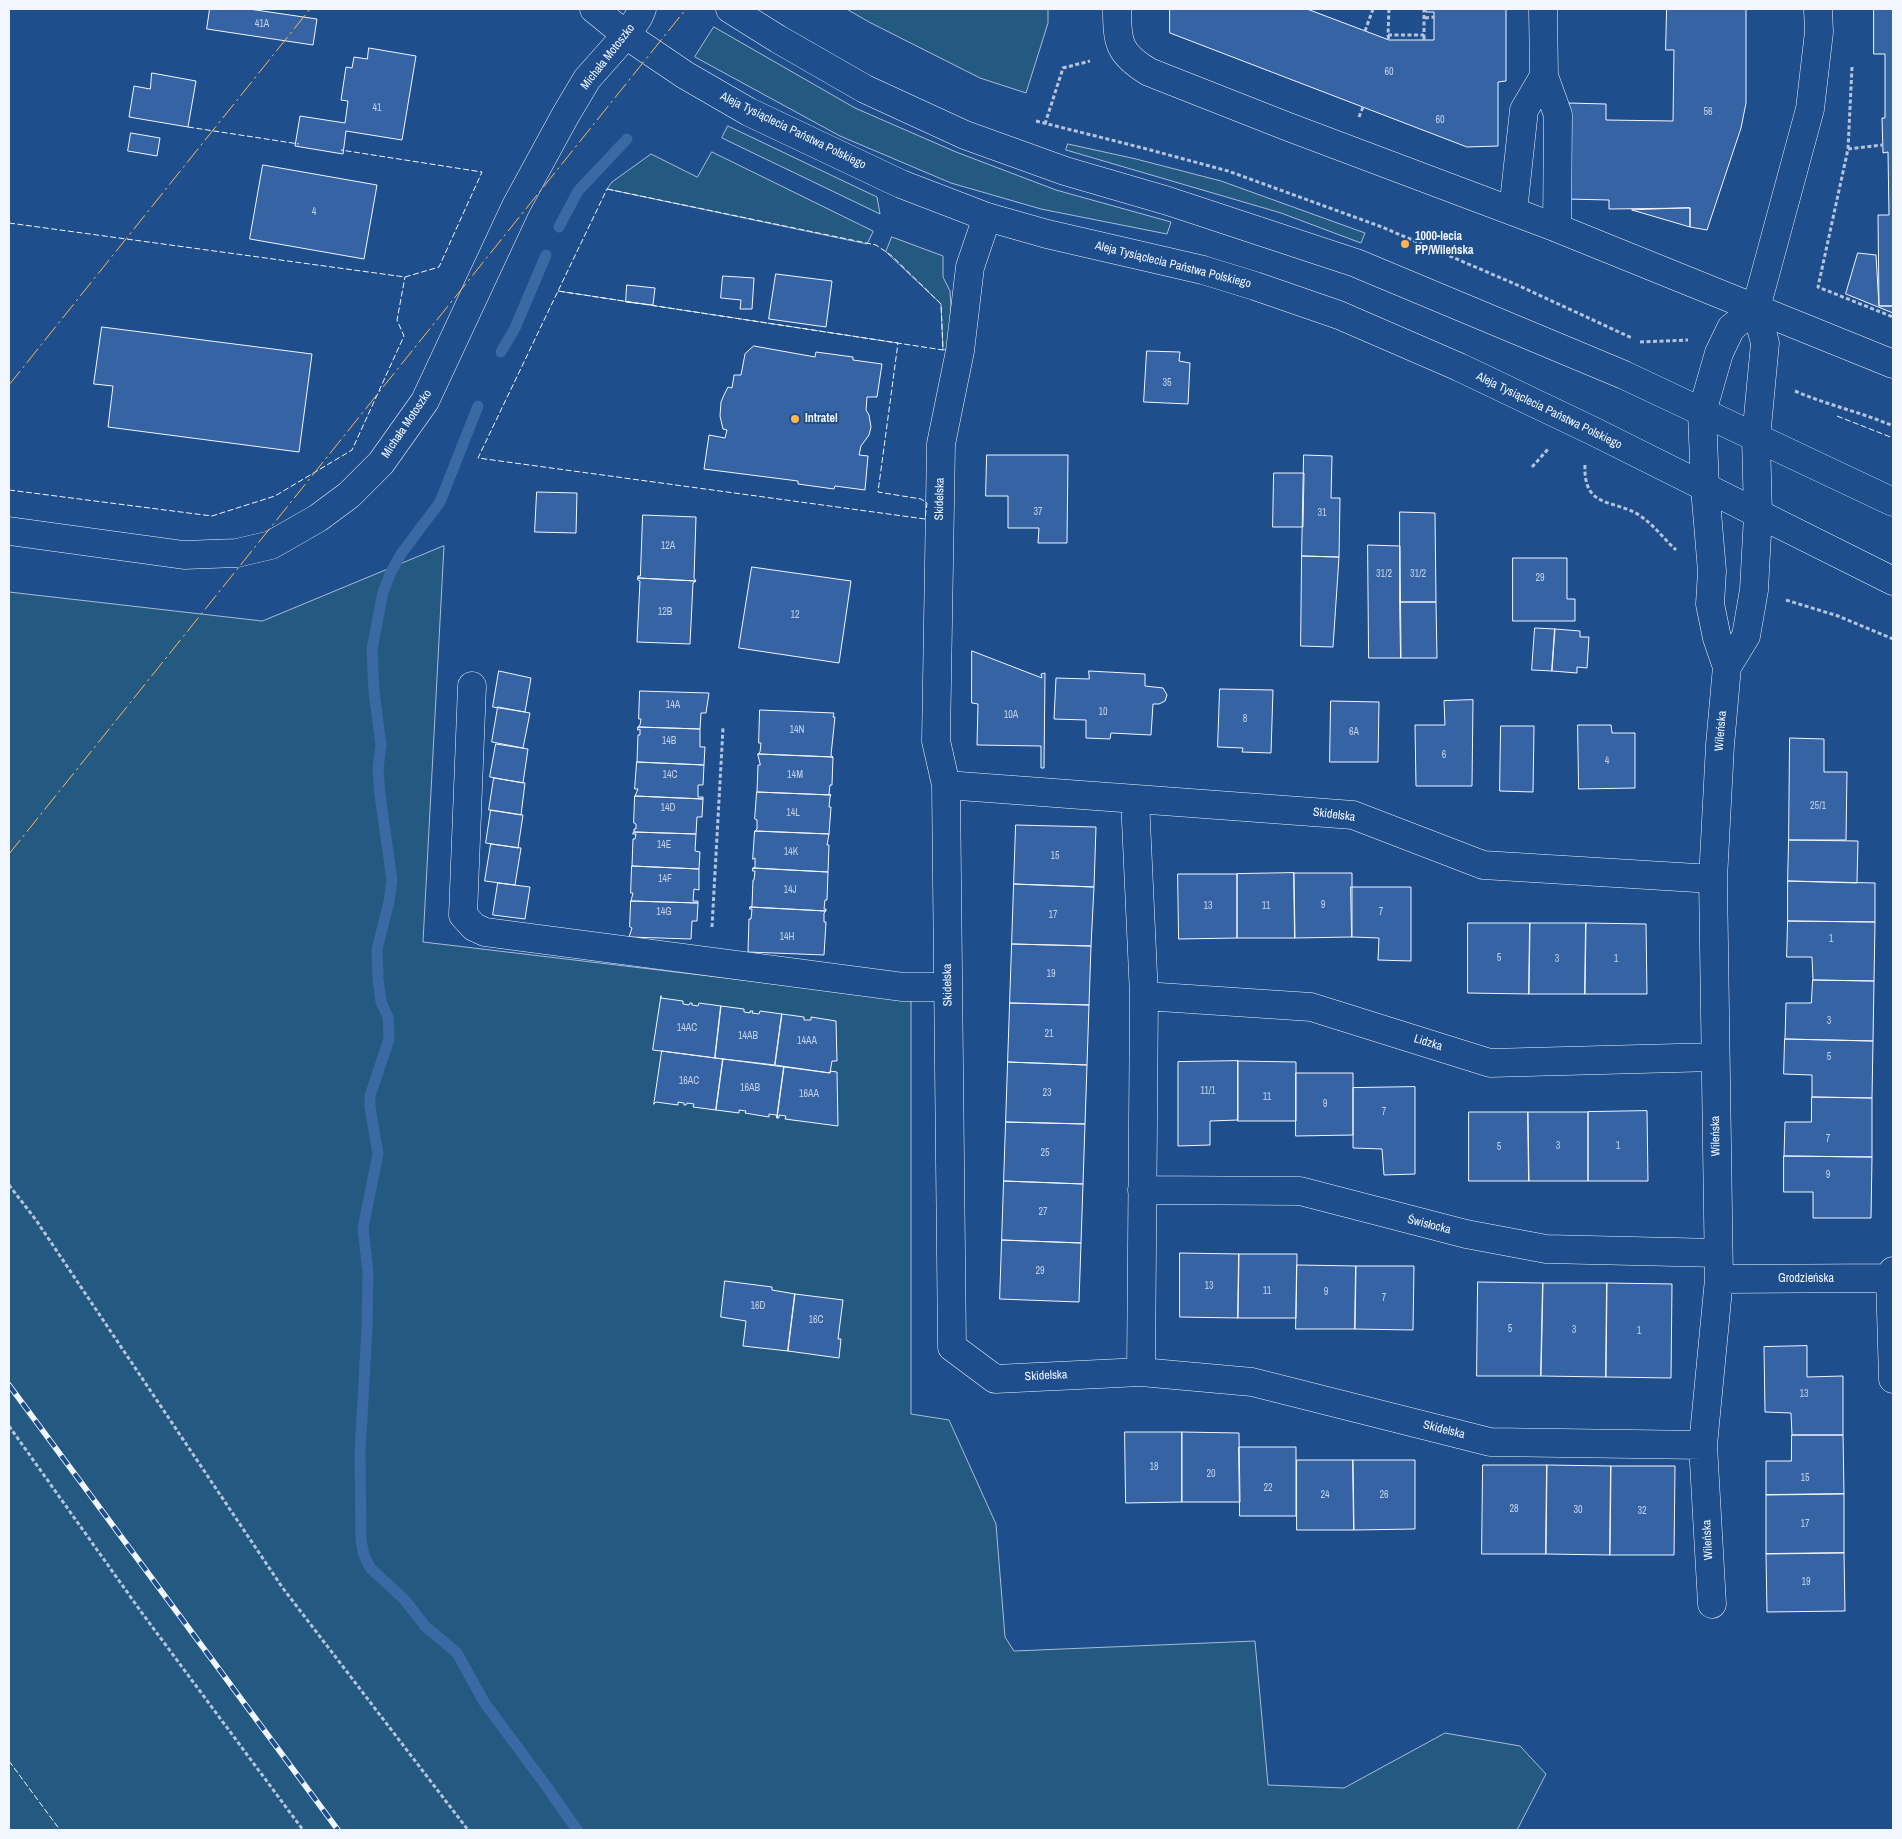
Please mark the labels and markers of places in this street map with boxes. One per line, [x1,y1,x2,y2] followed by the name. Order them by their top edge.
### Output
[1415,230,1473,258] place label: 1000-lecia PP/Wileńska
[1399,238,1411,250] marker: 1000-lecia PP/Wileńska
[805,412,838,426] place label: Intratel
[789,413,801,425] marker: Intratel

